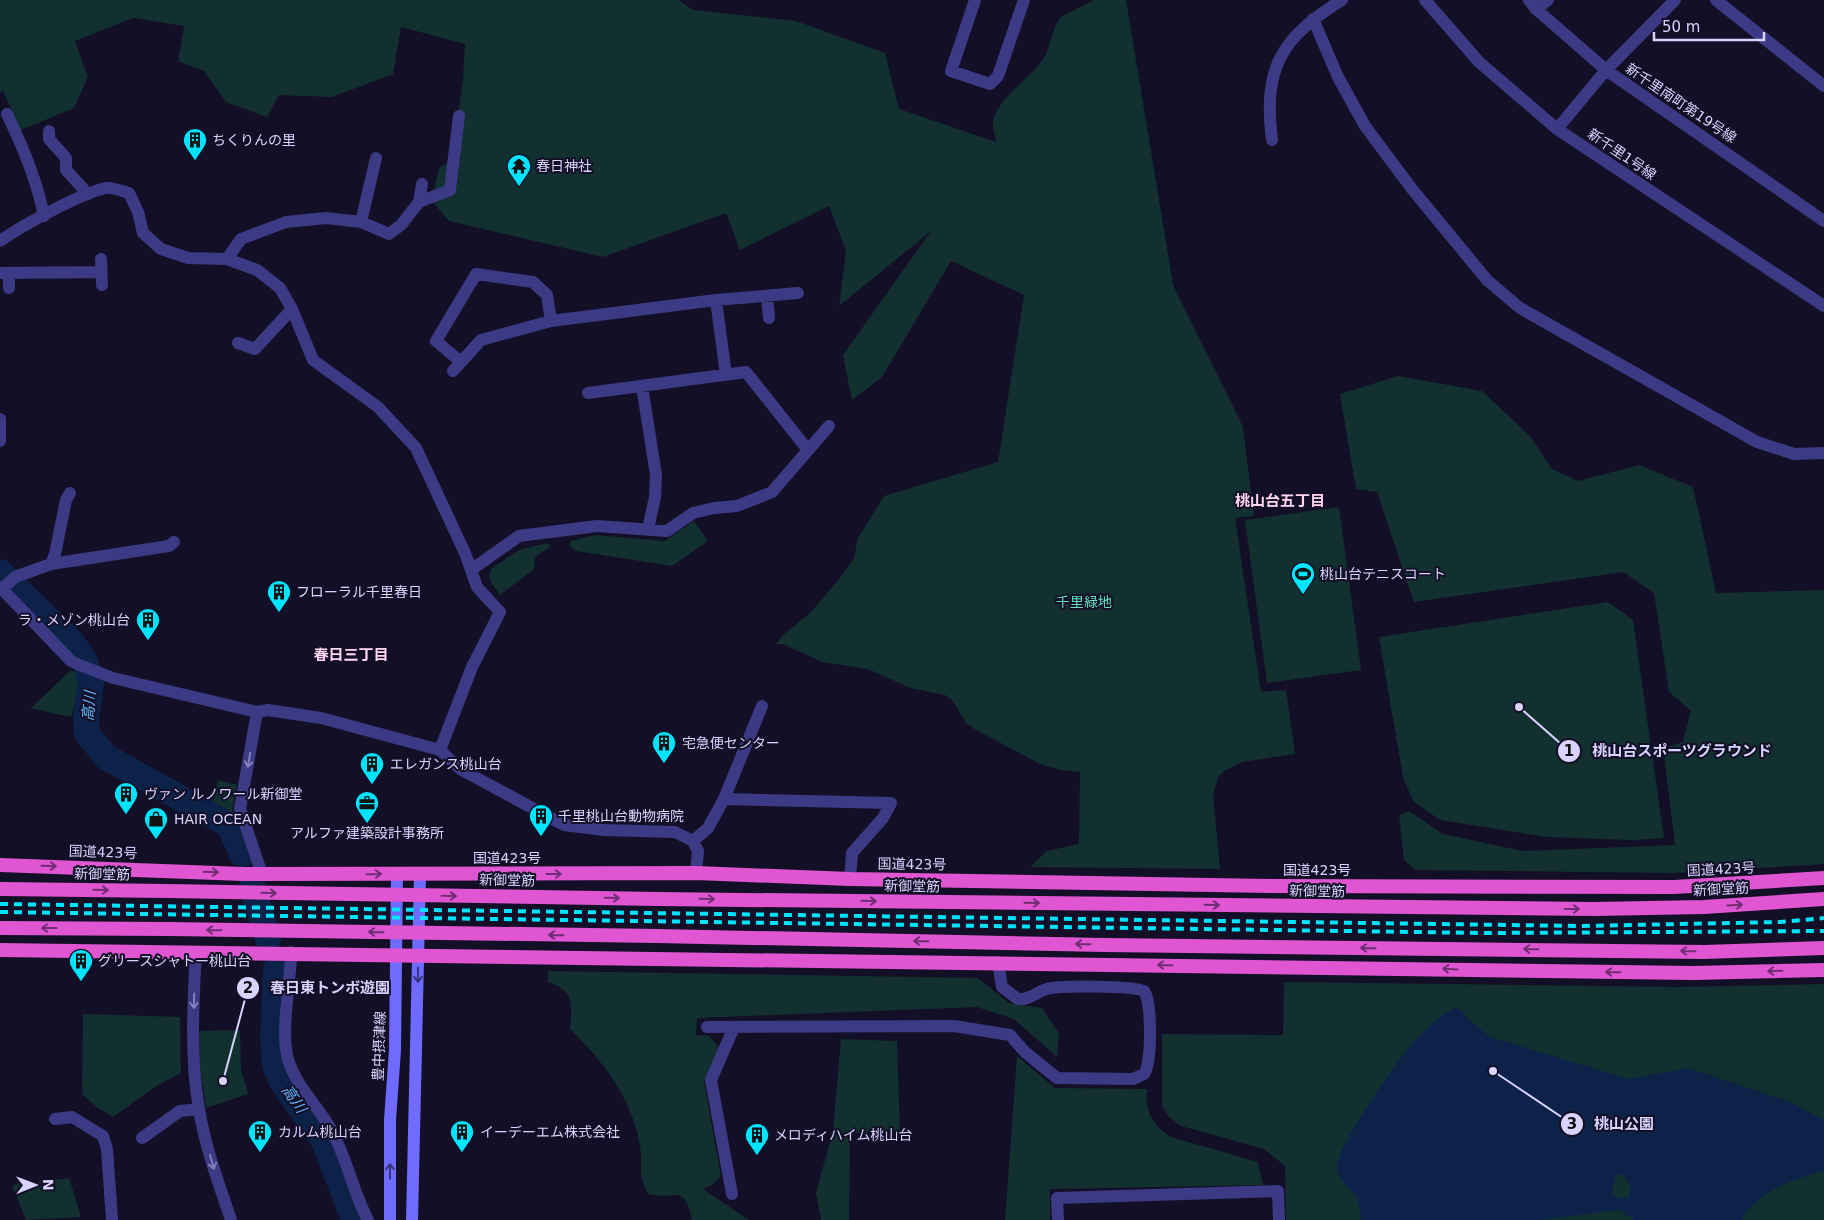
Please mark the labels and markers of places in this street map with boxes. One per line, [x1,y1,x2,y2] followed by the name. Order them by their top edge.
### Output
[182,127,208,161] building icon: ちくりんの里
[212,132,296,148] place label: ちくりんの里
[506,153,532,187] temple icon: 春日神社
[536,158,592,174] place label: 春日神社
[1290,561,1316,595] sports icon: 桃山台テニスコート
[1320,566,1446,582] place label: 桃山台テニスコート
[266,579,292,613] building icon: フローラル千里春日
[296,584,422,600] place label: フローラル千里春日
[135,607,161,641] building icon: ラ・メゾン桃山台
[18,612,130,628] place label: ラ・メゾン桃山台
[651,730,677,764] building icon: 宅急便センター
[682,735,780,751] place label: 宅急便センター
[1557,736,1782,766] callout: 桃山台スポーツグラウンド
[359,751,385,785] building icon: エレガンス桃山台
[390,756,502,772] place label: エレガンス桃山台
[113,781,139,815] building icon: ヴァン ルノワール新御堂
[144,786,302,802] place label: ヴァン ルノワール新御堂
[354,790,380,824] office icon: アルファ建築設計事務所
[528,803,554,837] building icon: 千里桃山台動物病院
[143,806,169,840] shop icon: HAIR OCEAN
[558,808,684,824] place label: 千里桃山台動物病院
[174,811,262,827] place label: HAIR OCEAN
[290,825,444,841] place label: アルファ建築設計事務所
[68,948,94,982] building icon: グリースシャトー桃山台
[98,953,251,969] place label: グリースシャトー桃山台
[235,973,400,1003] callout: 春日東トンボ遊園
[1559,1109,1664,1139] callout: 桃山公園
[247,1119,273,1153] building icon: カルム桃山台
[449,1119,475,1153] building icon: イーデーエム株式会社
[744,1122,770,1156] building icon: メロディハイム桃山台
[278,1124,362,1140] place label: カルム桃山台
[480,1124,620,1140] place label: イーデーエム株式会社
[774,1127,912,1143] place label: メロディハイム桃山台

